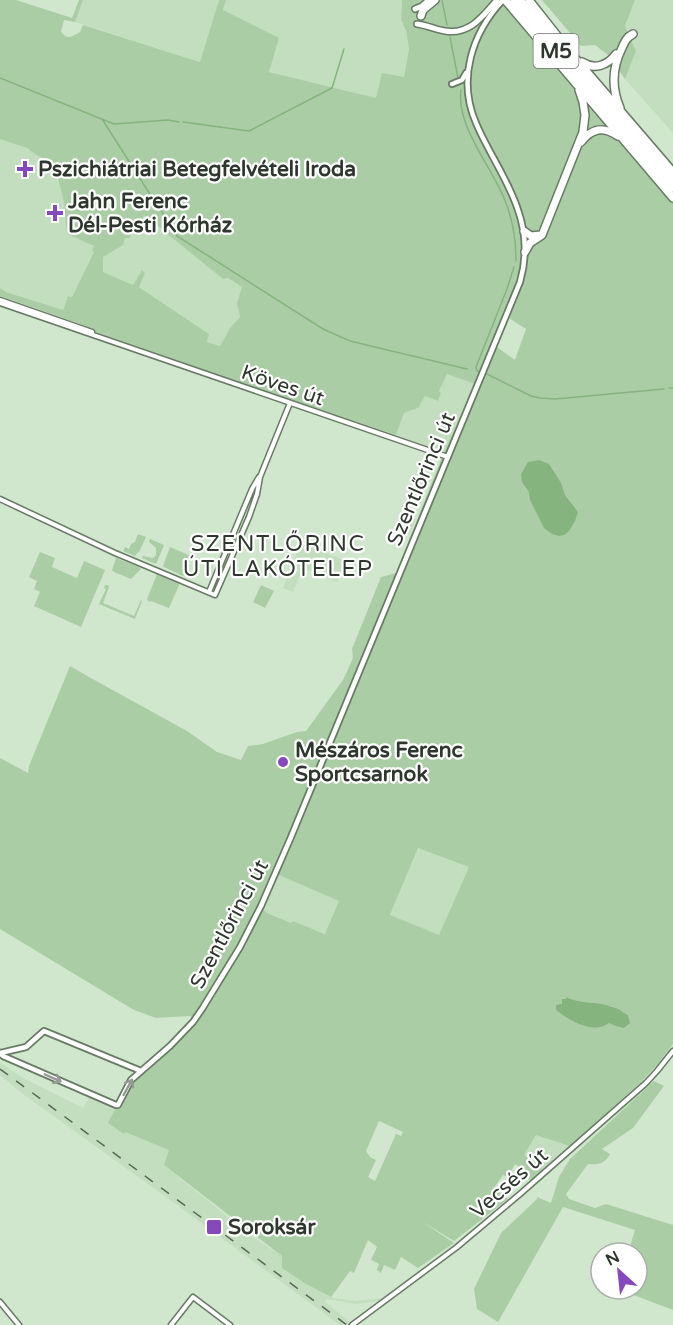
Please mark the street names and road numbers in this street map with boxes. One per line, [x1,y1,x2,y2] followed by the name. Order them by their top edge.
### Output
[534,34,578,68] road number: M5
[238,360,328,411] street label: Köves út
[382,409,461,550] street label: Szentlőrinci út
[185,855,274,993] street label: Szentlőrinci út
[465,1143,553,1224] street label: Vecsés út

